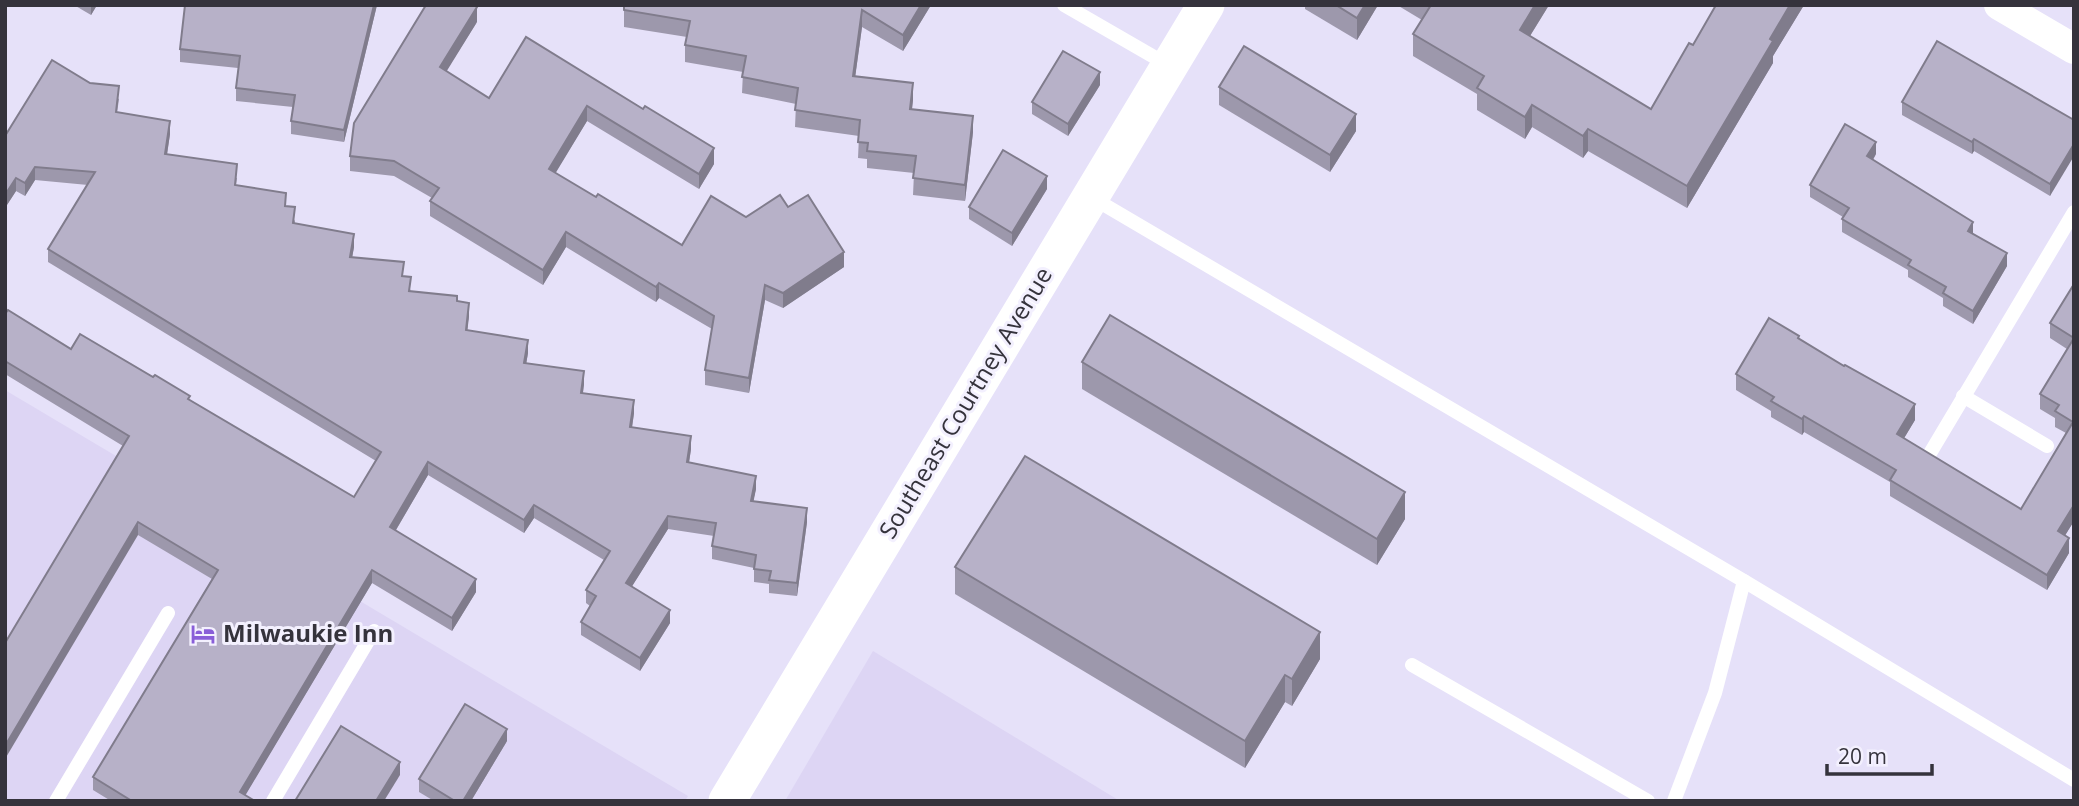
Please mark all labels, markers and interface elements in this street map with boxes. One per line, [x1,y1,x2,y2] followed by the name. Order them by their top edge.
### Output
[870,260,1059,544] street label: Southeast Courtney Avenue
[223,616,393,649] place label: Milwaukie Inn
[189,620,217,648] hotel icon: Milwaukie Inn
[1827,732,1932,776] scale bar
[1838,742,1887,770] text: 20 m

